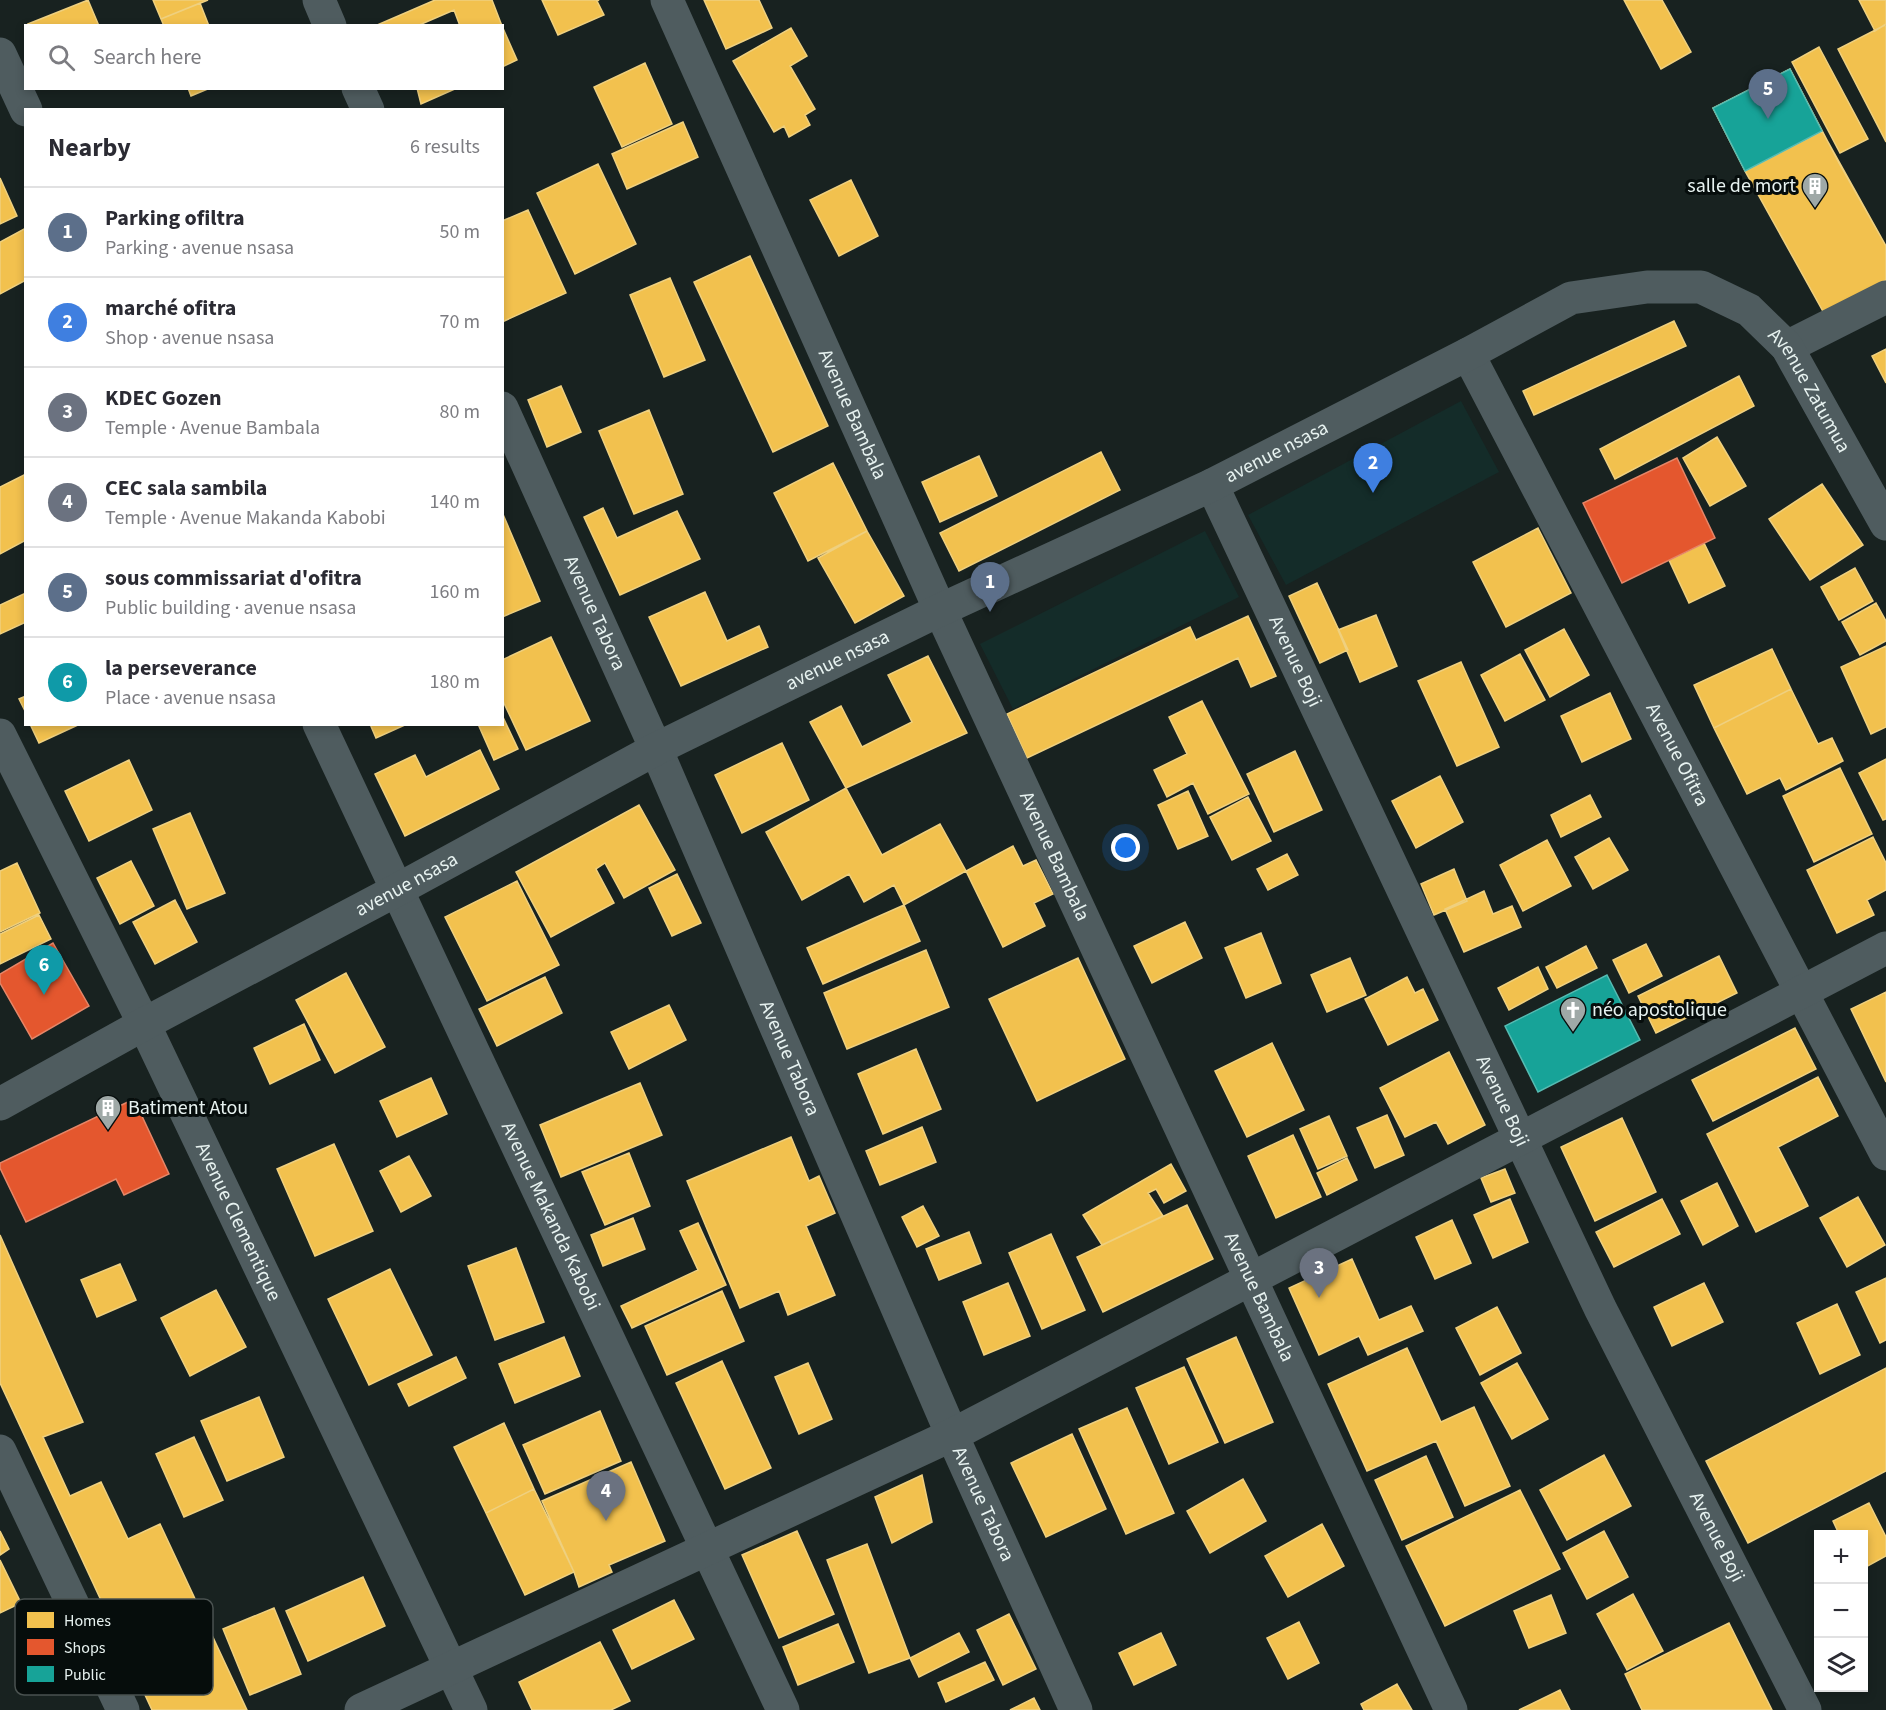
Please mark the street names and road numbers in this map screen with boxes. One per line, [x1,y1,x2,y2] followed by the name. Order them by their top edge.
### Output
[1762,322,1857,458] street label: Avenue Zatumua
[811,345,894,484] street label: Avenue Bambala
[1220,414,1333,490] street label: avenue nsasa
[556,551,633,675] street label: Avenue Tabora
[1262,611,1329,712] street label: Avenue Boji
[781,623,894,698] street label: avenue nsasa
[1639,698,1716,811] street label: Avenue Ofitra
[1012,787,1097,926] street label: Avenue Bambala
[350,845,463,924] street label: avenue nsasa
[752,996,827,1121] street label: Avenue Tabora
[1469,1051,1536,1151] street label: Avenue Boji
[494,1117,607,1315] street label: Avenue Makanda Kabobi
[188,1138,288,1306] street label: Avenue Clementique
[1217,1228,1301,1367] street label: Avenue Bambala
[945,1442,1021,1566] street label: Avenue Tabora
[1682,1487,1752,1587] street label: Avenue Boji

